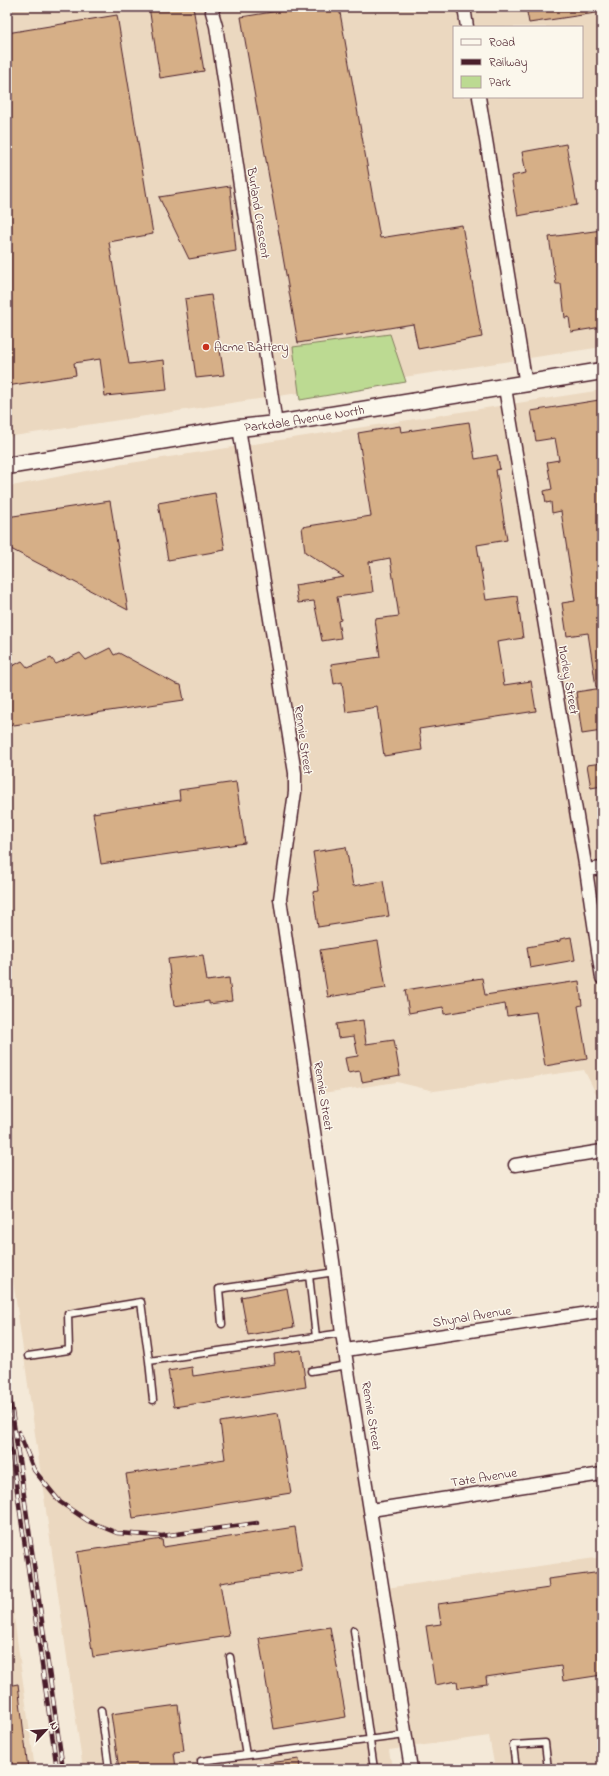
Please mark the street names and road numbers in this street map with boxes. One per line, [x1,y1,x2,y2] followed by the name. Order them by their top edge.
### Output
[241,165,275,261] street label: Burland Crescent
[243,400,366,437] street label: Parkdale Avenue North
[552,644,584,717] street label: Morley Street
[289,704,317,777] street label: Rennie Street
[308,1060,338,1133] street label: Rennie Street
[431,1301,513,1334] street label: Shynal Avenue
[356,1380,386,1453] street label: Rennie Street
[450,1463,519,1493] street label: Tate Avenue

